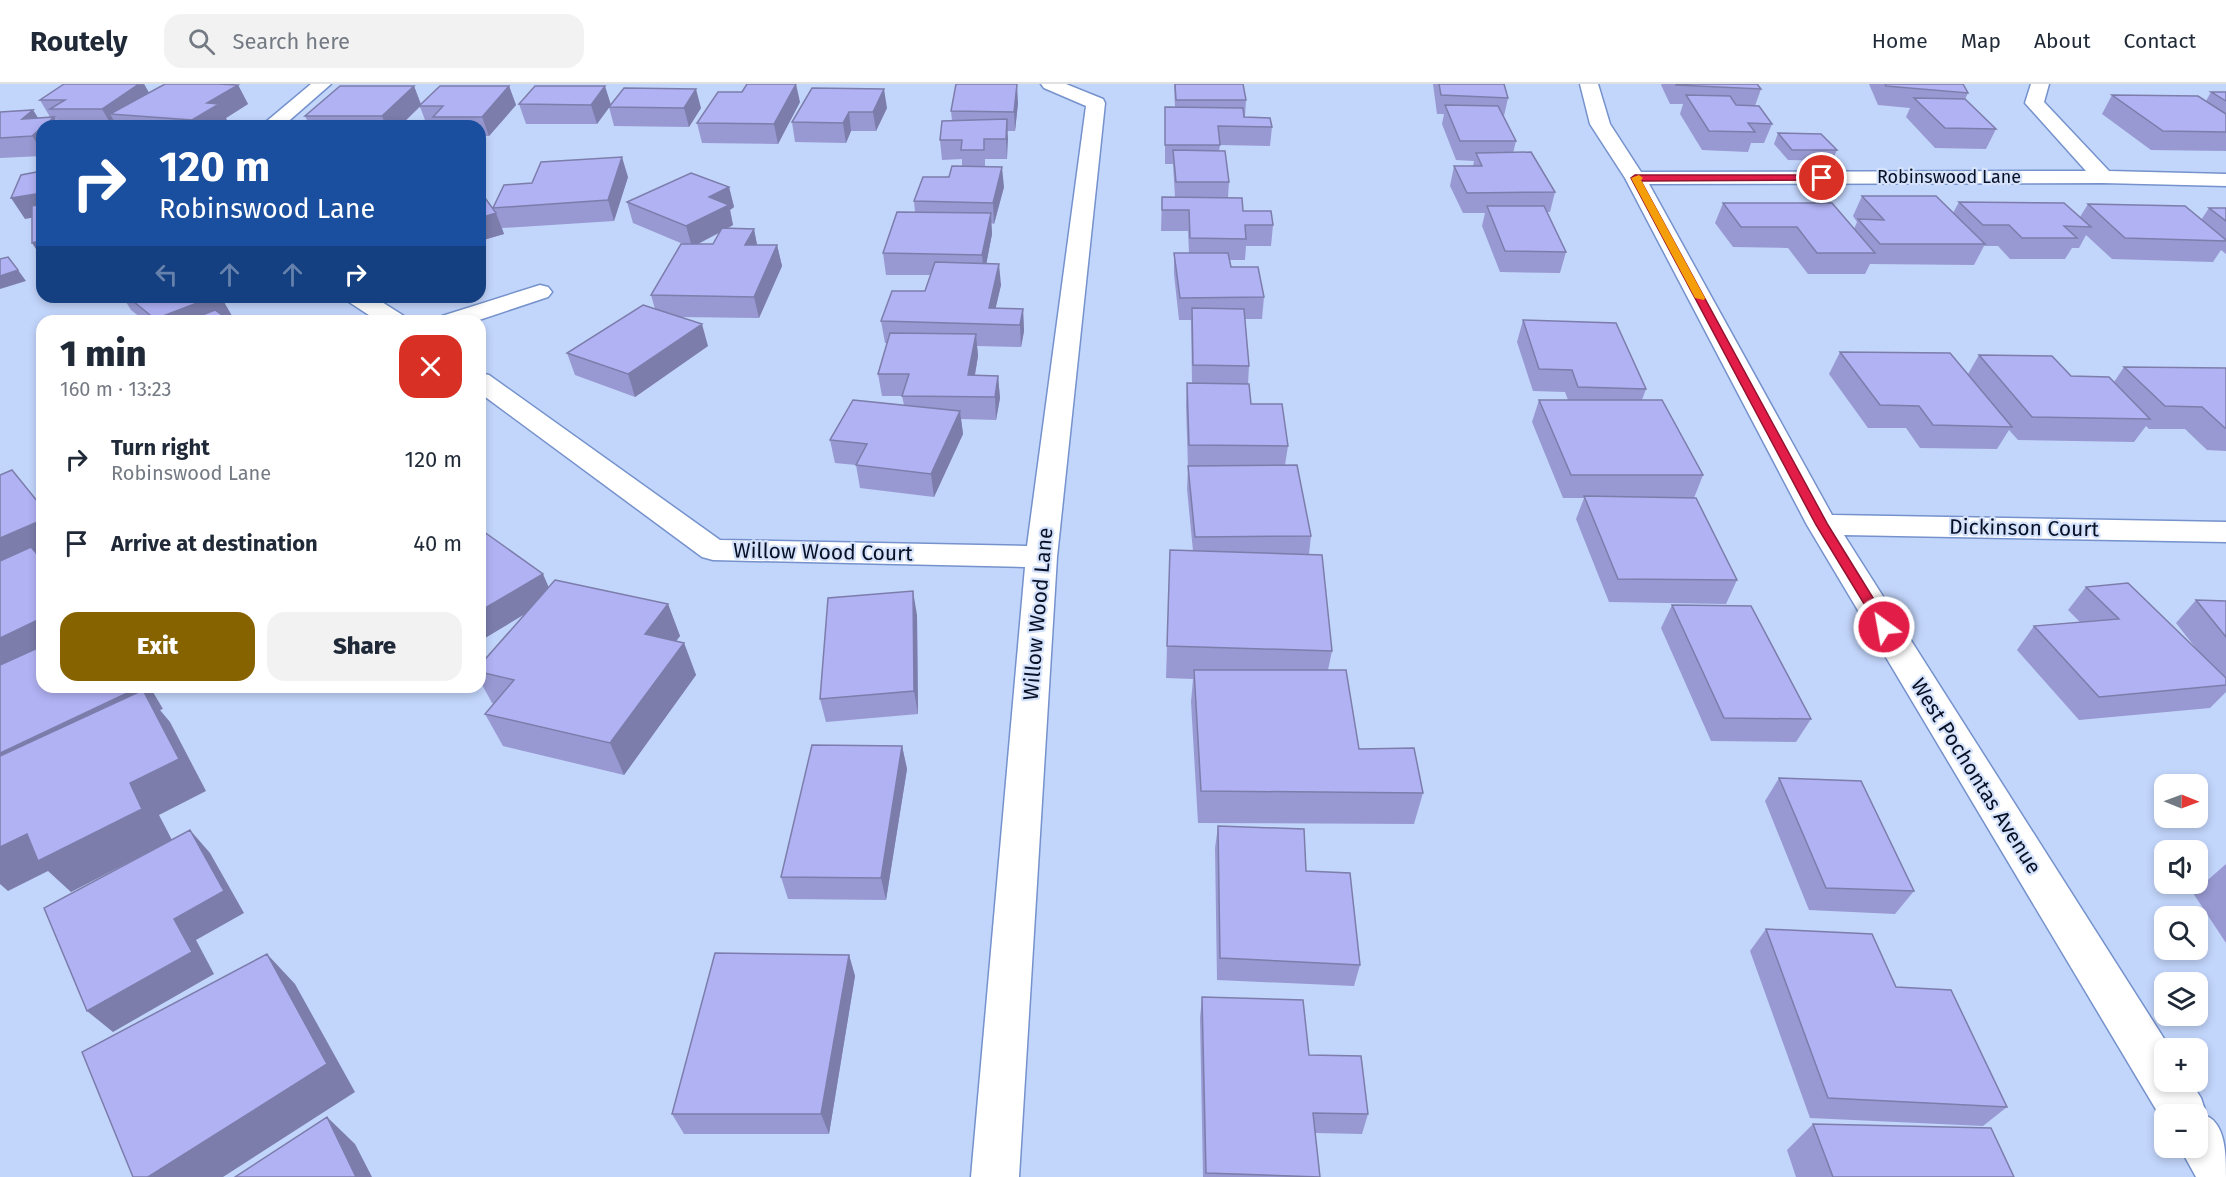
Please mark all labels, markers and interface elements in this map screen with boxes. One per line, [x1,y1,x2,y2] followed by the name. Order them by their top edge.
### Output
[164,14,584,68] search box
[30,25,128,58] text: Routely
[185,25,218,58] icon: search
[233,28,350,55] text: Search here
[1872,28,1928,54] text: Home
[1961,28,2001,54] text: Map
[2034,28,2091,54] text: About
[2124,28,2196,54] text: Contact
[159,142,270,192] text: 120 m
[60,144,138,222] icon: right
[1796,152,1847,203] pin
[1805,161,1838,194] icon: arrive
[1877,166,2021,188] street label: Robinswood Lane
[159,193,375,225] text: Robinswood Lane
[150,258,183,291] icon: left
[213,258,246,291] icon: ahead
[276,258,309,291] icon: ahead
[339,258,372,291] icon: right
[60,332,146,376] text: 1 min
[399,335,462,398] button: close
[60,377,172,401] text: 160 m · 13:23
[111,434,210,461] text: Turn right
[60,443,93,476] icon: right
[405,446,462,473] text: 120 m
[111,461,271,485] text: Robinswood Lane
[1949,514,2100,542] street label: Dickinson Court
[1017,526,1059,702] street label: Willow Wood Lane
[60,527,93,560] icon: arrive
[111,530,318,557] text: Arrive at destination
[413,530,462,557] text: 40 m
[733,537,913,567] street label: Willow Wood Court
[1852,595,1916,659] position arrow
[60,612,255,681] button: Exit
[267,612,462,681] button: Share
[1905,673,2047,879] street label: West Pochontas Avenue
[2154,774,2208,828] north arrow
[2154,774,2208,1158] map controls
[2154,840,2208,894] button: sound
[2154,906,2208,960] button: search
[2154,972,2208,1026] button: layers
[2154,1038,2208,1092] button: +
[2154,1104,2208,1158] button: −

